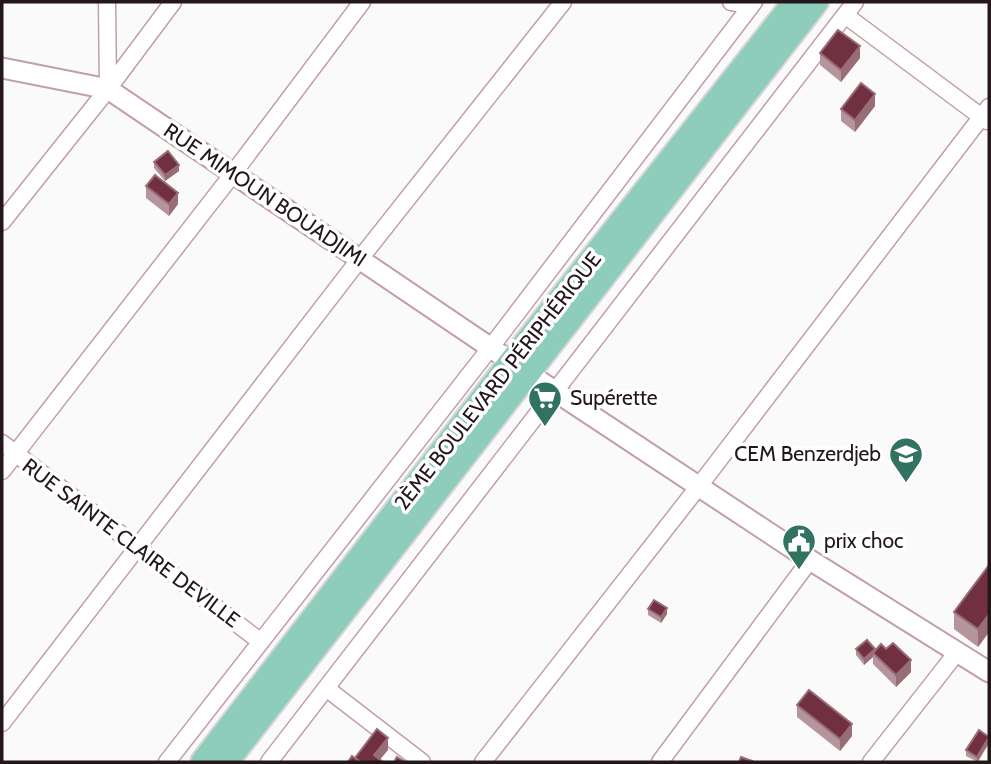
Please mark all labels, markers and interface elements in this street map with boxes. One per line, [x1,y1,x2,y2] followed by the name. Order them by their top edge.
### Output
[159,117,371,272] street label: RUE MIMOUN BOUADJIMI
[389,247,606,515] street label: 2ÈME BOULEVARD PÉRIPHÉRIQUE
[526,379,564,428] supermarket icon: Supérette
[570,385,658,410] place label: Supérette
[887,435,925,484] school or university icon: CEM Benzerdjeb
[734,441,881,467] place label: CEM Benzerdjeb
[18,453,245,633] street label: RUE SAINTE CLAIRE DEVILLE
[780,522,818,571] public building icon: prix choc
[824,528,903,553] place label: prix choc

